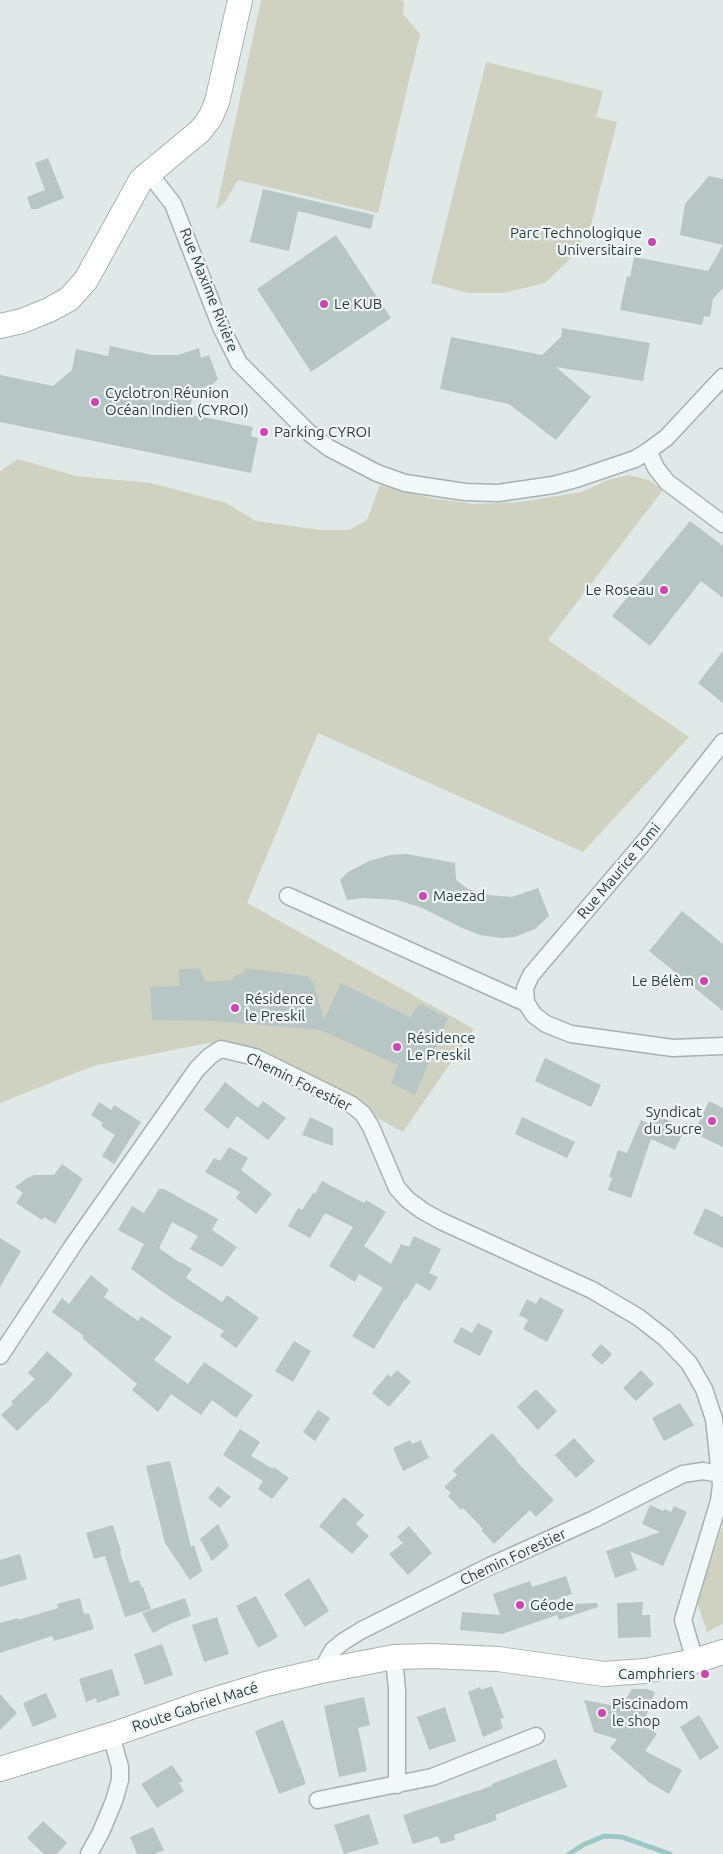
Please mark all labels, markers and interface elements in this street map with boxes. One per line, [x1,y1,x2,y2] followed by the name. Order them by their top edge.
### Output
[510,224,642,259] place label: Parc Technologique Universitaire
[176,225,242,355] street label: Rue Maxime Rivière
[646,236,658,248] marker: Parc Technologique Universitaire
[334,295,382,313] place label: Le KUB
[318,298,330,310] marker: Le KUB
[105,384,249,419] place label: Cyclotron Réunion Océan Indien (CYROI)
[89,396,101,408] marker: Cyclotron Réunion Océan Indien (CYROI)
[274,423,371,441] place label: Parking CYROI
[258,426,270,438] marker: Parking CYROI
[585,581,654,599] place label: Le Roseau
[658,584,670,596] marker: Le Roseau
[574,819,664,923] street label: Rue Maurice Tomi
[433,887,485,905] place label: Maezad
[417,890,429,902] marker: Maezad
[632,972,694,990] place label: Le Bélèm
[698,975,710,987] marker: Le Bélèm
[245,990,314,1025] place label: Résidence le Preskil
[229,1002,241,1014] marker: Résidence le Preskil
[407,1029,476,1064] place label: Résidence Le Preskil
[391,1041,403,1053] marker: Résidence Le Preskil
[243,1049,355,1115] street label: Chemin Forestier
[644,1103,702,1138] place label: Syndicat du Sucre
[706,1115,718,1127] marker: Syndicat du Sucre
[457,1524,569,1590] street label: Chemin Forestier
[530,1596,574,1614] place label: Géode
[514,1599,526,1611] marker: Géode
[618,1665,695,1683] place label: Camphriers
[699,1668,711,1680] marker: Camphriers
[130,1678,260,1736] street label: Route Gabriel Macé
[612,1695,689,1730] place label: Piscinadom le shop
[596,1707,608,1719] marker: Piscinadom le shop

